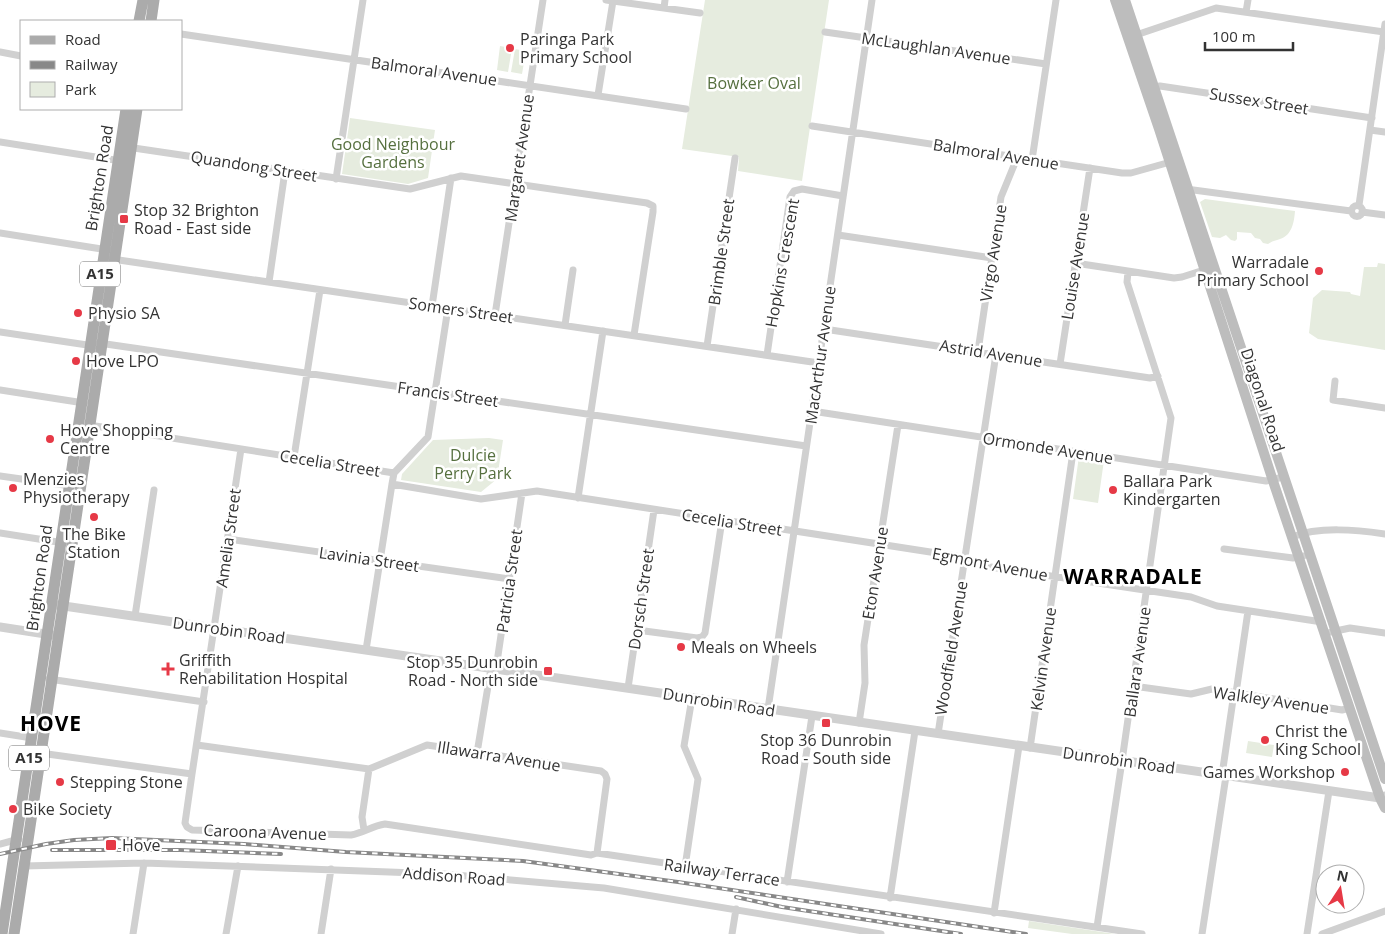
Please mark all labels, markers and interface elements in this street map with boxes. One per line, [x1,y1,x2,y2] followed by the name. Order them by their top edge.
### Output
[20,20,182,110] legend
[1205,20,1292,52] scale bar
[1212,26,1256,46] text: 100 m
[860,27,1012,69] street label: McLaughlan Avenue
[520,28,632,68] place label: Paringa Park Primary School
[65,29,101,49] text: Road
[504,42,516,54] marker: Paringa Park Primary School
[370,51,498,91] street label: Balmoral Avenue
[65,54,118,74] text: Railway
[707,72,801,94] park label: Bowker Oval
[65,79,96,99] text: Park
[1208,82,1310,120] street label: Sussex Street
[499,93,539,223] street label: Margaret Avenue
[80,123,118,233] street label: Brighton Road
[331,133,456,173] park label: Good Neighbour Gardens
[932,133,1060,175] street label: Balmoral Avenue
[189,145,319,187] street label: Quandong Street
[760,196,804,329] street label: Hopkins Crescent
[703,197,739,307] street label: Brimble Street
[134,199,259,239] place label: Stop 32 Brighton Road - East side
[974,203,1012,303] street label: Virgo Avenue
[1056,211,1094,321] street label: Louise Avenue
[118,213,130,225] marker: Stop 32 Brighton Road - East side
[1197,251,1309,291] place label: Warradale Primary School
[80,262,120,286] road number: A15
[1313,265,1325,277] marker: Warradale Primary School
[799,284,841,426] street label: MacArthur Avenue
[407,292,515,328] street label: Somers Street
[88,302,161,324] place label: Physio SA
[72,307,84,319] marker: Physio SA
[938,334,1044,372] street label: Astrid Avenue
[1236,345,1290,455] street label: Diagonal Road
[86,350,159,372] place label: Hove LPO
[70,355,82,367] marker: Hove LPO
[396,376,500,412] street label: Francis Street
[60,419,173,459] place label: Hove Shopping Centre
[981,427,1115,469] street label: Ormonde Avenue
[44,433,56,445] marker: Hove Shopping Centre
[278,444,382,482] street label: Cecelia Street
[434,444,512,484] park label: Dulcie Perry Park
[23,468,130,508] place label: Menzies Physiotherapy
[1123,470,1221,510] place label: Ballara Park Kindergarten
[7,482,19,494] marker: Menzies Physiotherapy
[1107,484,1119,496] marker: Ballara Park Kindergarten
[210,487,246,589] street label: Amelia Street
[680,503,784,541] street label: Cecelia Street
[88,511,100,523] marker: The Bike Station
[62,523,126,563] place label: The Bike Station
[21,524,57,632] street label: Brighton Road
[857,525,893,621] street label: Eton Avenue
[491,528,527,634] street label: Patricia Street
[318,541,421,577] street label: Lavinia Street
[930,542,1050,586] street label: Egmont Avenue
[623,547,659,651] street label: Dorsch Street
[1063,562,1203,590] district label: WARRADALE
[930,579,972,717] street label: Woodfield Avenue
[1118,605,1156,719] street label: Ballara Avenue
[1025,606,1061,712] street label: Kelvin Avenue
[171,611,287,649] street label: Dunrobin Road
[691,636,817,658] place label: Meals on Wheels
[675,641,687,653] marker: Meals on Wheels
[179,649,348,689] place label: Griffith Rehabilitation Hospital
[406,651,538,691] place label: Stop 35 Dunrobin Road - North side
[161,662,175,676] marker: Griffith Rehabilitation Hospital
[542,665,554,677] marker: Stop 35 Dunrobin Road - North side
[1212,681,1330,719] street label: Walkley Avenue
[661,682,777,722] street label: Dunrobin Road
[20,709,82,737] district label: HOVE
[820,717,832,729] marker: Stop 36 Dunrobin Road - South side
[1275,720,1361,760] place label: Christ the King School
[760,729,892,769] place label: Stop 36 Dunrobin Road - South side
[1259,734,1271,746] marker: Christ the King School
[436,735,562,777] street label: Illawarra Avenue
[1061,741,1177,779] street label: Dunrobin Road
[9,746,49,770] road number: A15
[1203,761,1335,783] place label: Games Workshop
[1339,766,1351,778] marker: Games Workshop
[70,771,183,793] place label: Stepping Stone
[54,776,66,788] marker: Stepping Stone
[23,798,113,820] place label: Bike Society
[7,803,19,815] marker: Bike Society
[203,819,327,845] street label: Caroona Avenue
[122,834,160,856] place label: Hove
[104,838,118,852] marker: Hove
[663,853,781,891] street label: Railway Terrace
[402,861,506,891] street label: Addison Road
[1315,864,1365,914] north arrow
[1335,865,1350,886] text: N

